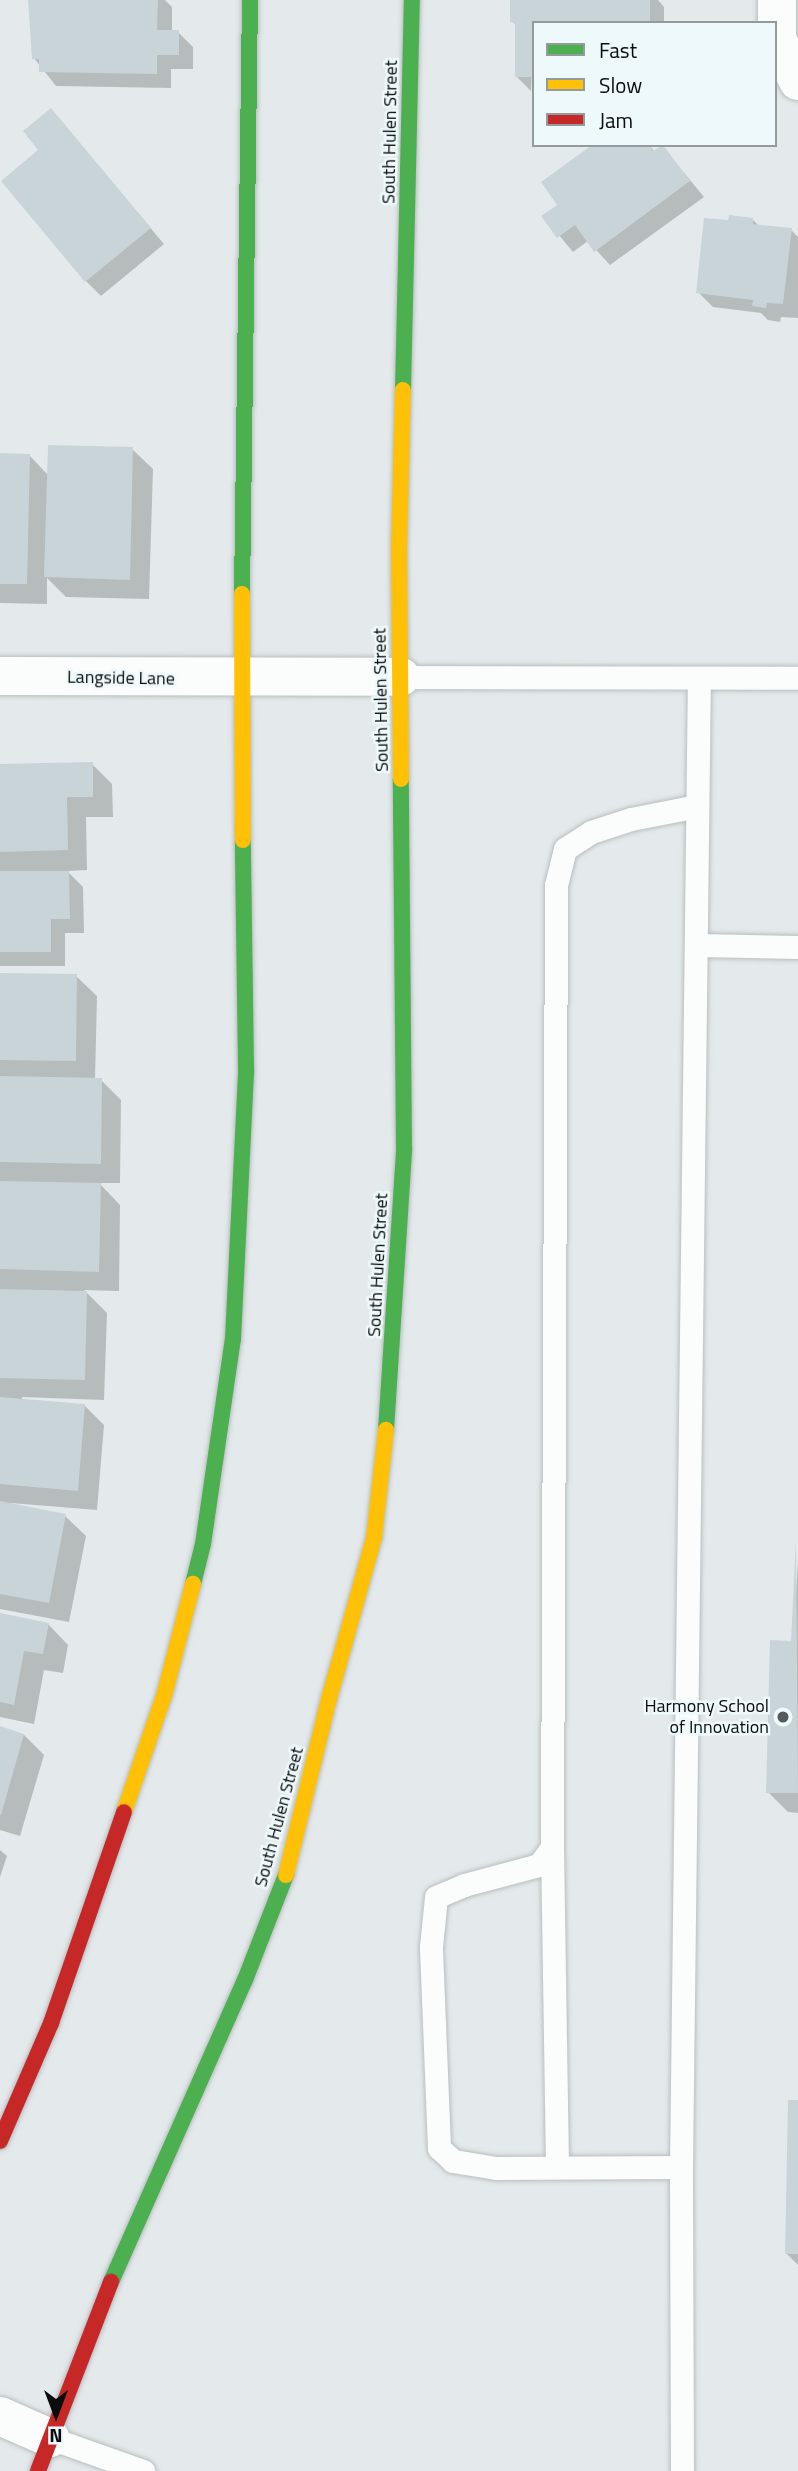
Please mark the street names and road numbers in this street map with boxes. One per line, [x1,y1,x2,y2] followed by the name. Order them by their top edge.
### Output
[378,60,402,204] street label: South Hulen Street
[369,628,393,772] street label: South Hulen Street
[67,666,175,690] street label: Langside Lane
[363,1193,393,1337] street label: South Hulen Street
[250,1745,308,1889] street label: South Hulen Street

